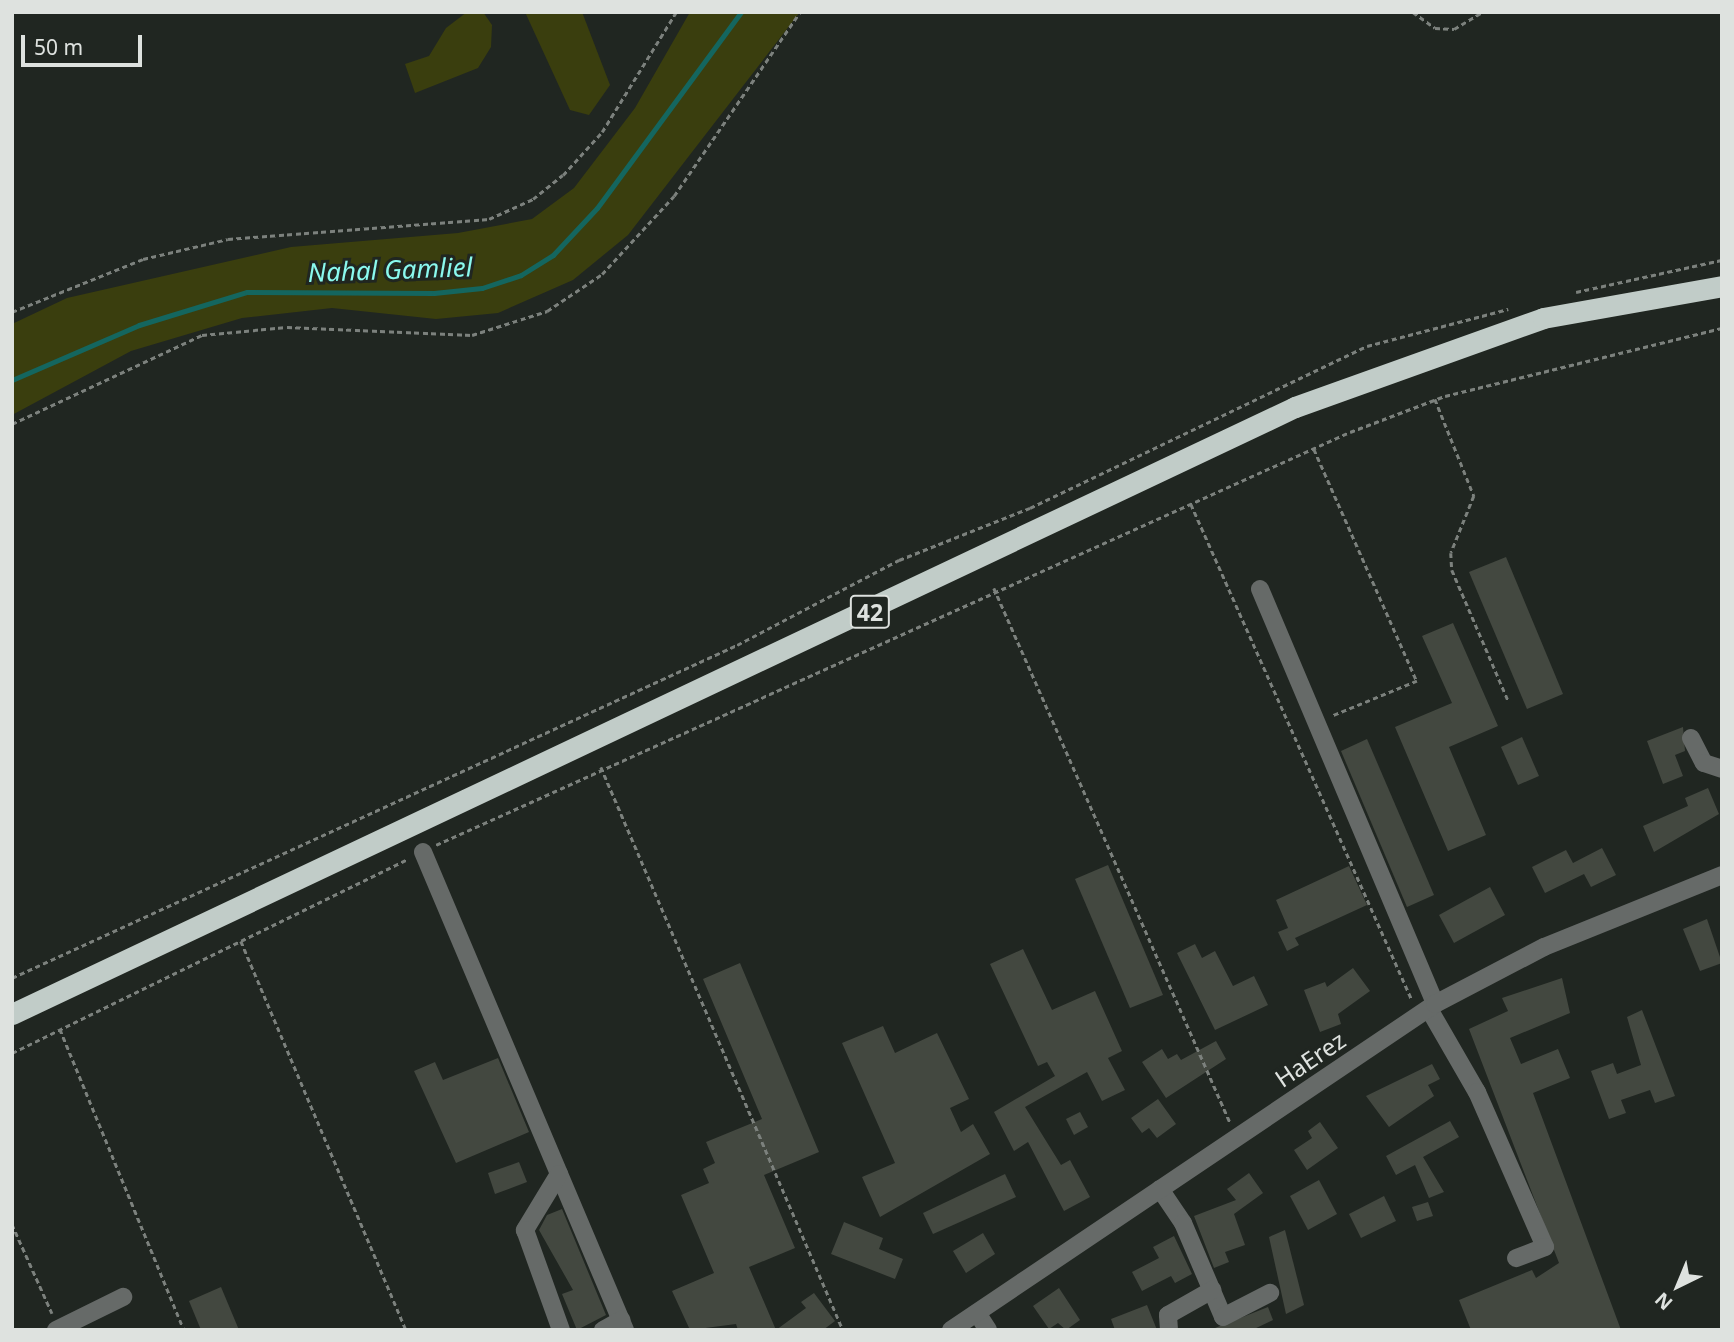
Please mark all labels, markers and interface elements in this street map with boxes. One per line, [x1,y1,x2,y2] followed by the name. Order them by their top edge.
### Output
[24,21,145,65] scale bar
[34,33,83,61] text: 50 m
[307,252,473,288] water label: Nahal Gamliel
[849,592,891,632] road number: 42
[1269,1025,1351,1093] street label: HaErez
[1643,1251,1713,1321] north arrow
[1649,1287,1678,1316] text: N

